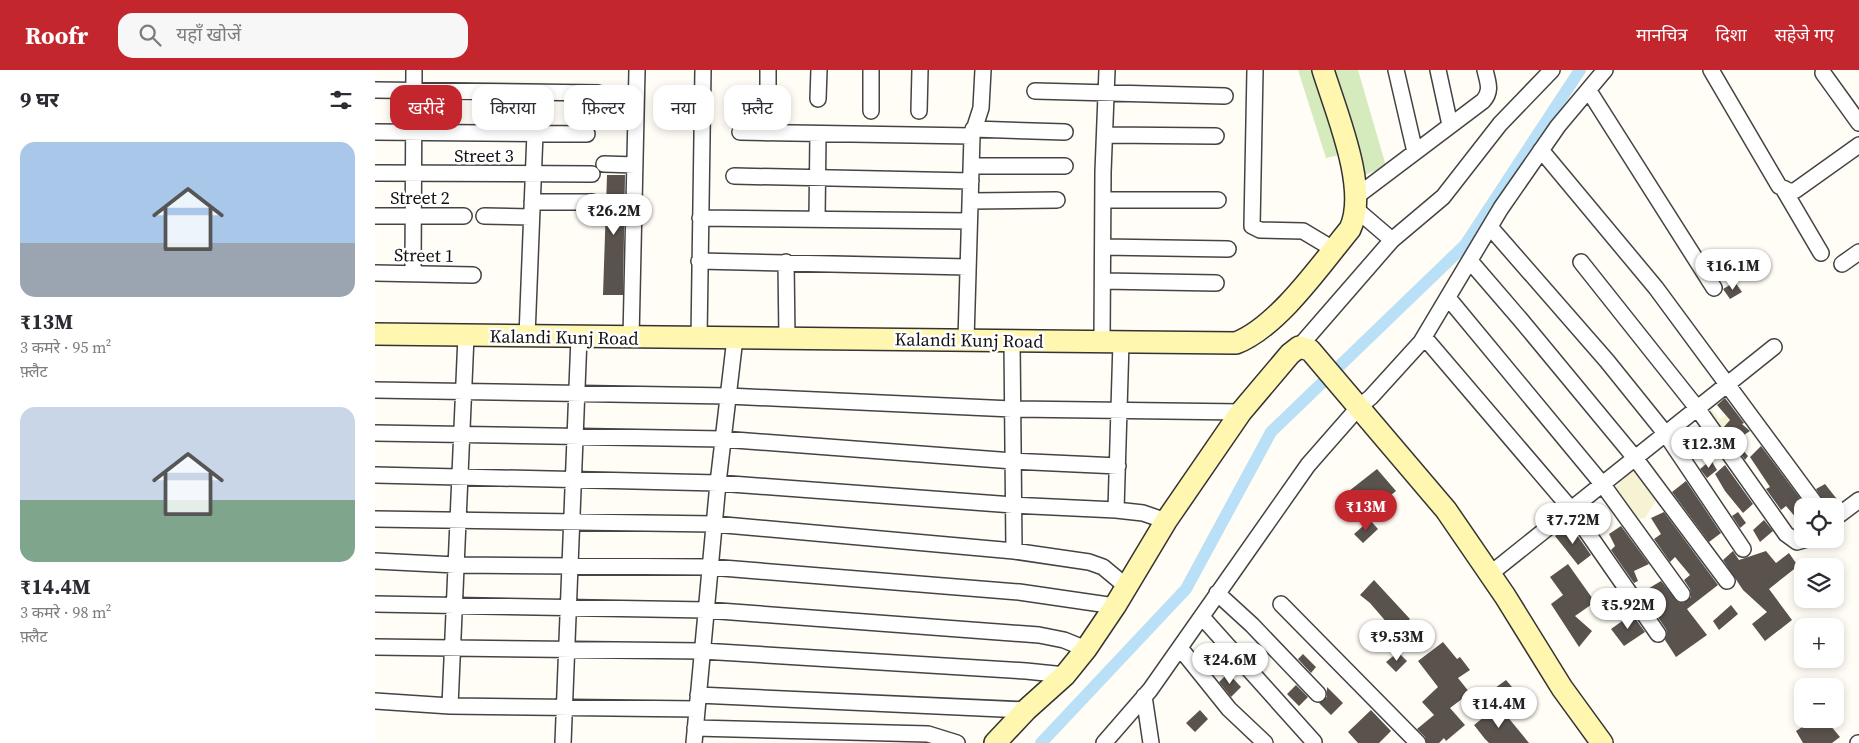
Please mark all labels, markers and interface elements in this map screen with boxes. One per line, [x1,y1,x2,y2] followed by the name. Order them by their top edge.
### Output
[118,13,468,58] search box
[25,19,88,52] text: Roofr
[136,21,164,49] icon: search
[176,21,241,47] text: यहाँ खोजें
[1636,22,1688,47] text: मानचित्र
[1716,22,1747,47] text: दिशा
[1775,22,1834,47] text: सहेजे गए
[20,85,59,114] text: 9 घर
[390,85,462,130] chip: खरीदें
[472,85,554,130] chip: किराया
[564,85,643,130] chip: फ़िल्टर
[653,85,714,130] chip: नया
[724,85,791,130] chip: फ़्लैट
[327,86,355,114] icon: filters
[454,143,514,168] street label: Street 3
[143,174,233,264] icon: home
[390,185,450,210] street label: Street 2
[573,194,655,236] pin: ₹26.2M
[587,199,641,221] text: ₹26.2M
[394,242,454,268] street label: Street 1
[1692,248,1774,291] pin: ₹16.1M
[1706,254,1760,276] text: ₹16.1M
[20,307,73,336] text: ₹13M
[489,323,639,351] street label: Kalandi Kunj Road
[894,326,1044,354] street label: Kalandi Kunj Road
[20,336,111,358] text: 3 कमरे · 95 m²
[20,360,48,382] text: फ़्लैट
[1668,426,1750,469] pin: ₹12.3M
[1682,432,1736,454] text: ₹12.3M
[143,439,233,529] icon: home
[1336,490,1396,532] pin: ₹13M
[1346,495,1386,517] text: ₹13M
[1794,498,1844,728] map controls
[1794,498,1844,548] button: locate
[1532,502,1614,545] pin: ₹7.72M
[1546,508,1600,530] text: ₹7.72M
[1794,558,1844,608] button: layers
[20,572,91,601] text: ₹14.4M
[1587,588,1669,630] pin: ₹5.92M
[1601,593,1655,615] text: ₹5.92M
[20,601,111,623] text: 3 कमरे · 98 m²
[1794,618,1844,668] button: +
[1356,620,1438,662] pin: ₹9.53M
[20,625,48,647] text: फ़्लैट
[1370,625,1424,647] text: ₹9.53M
[1189,642,1271,685] pin: ₹24.6M
[1203,648,1257,670] text: ₹24.6M
[1794,678,1844,728] button: −
[1458,686,1540,729] pin: ₹14.4M
[1472,692,1526,714] text: ₹14.4M

